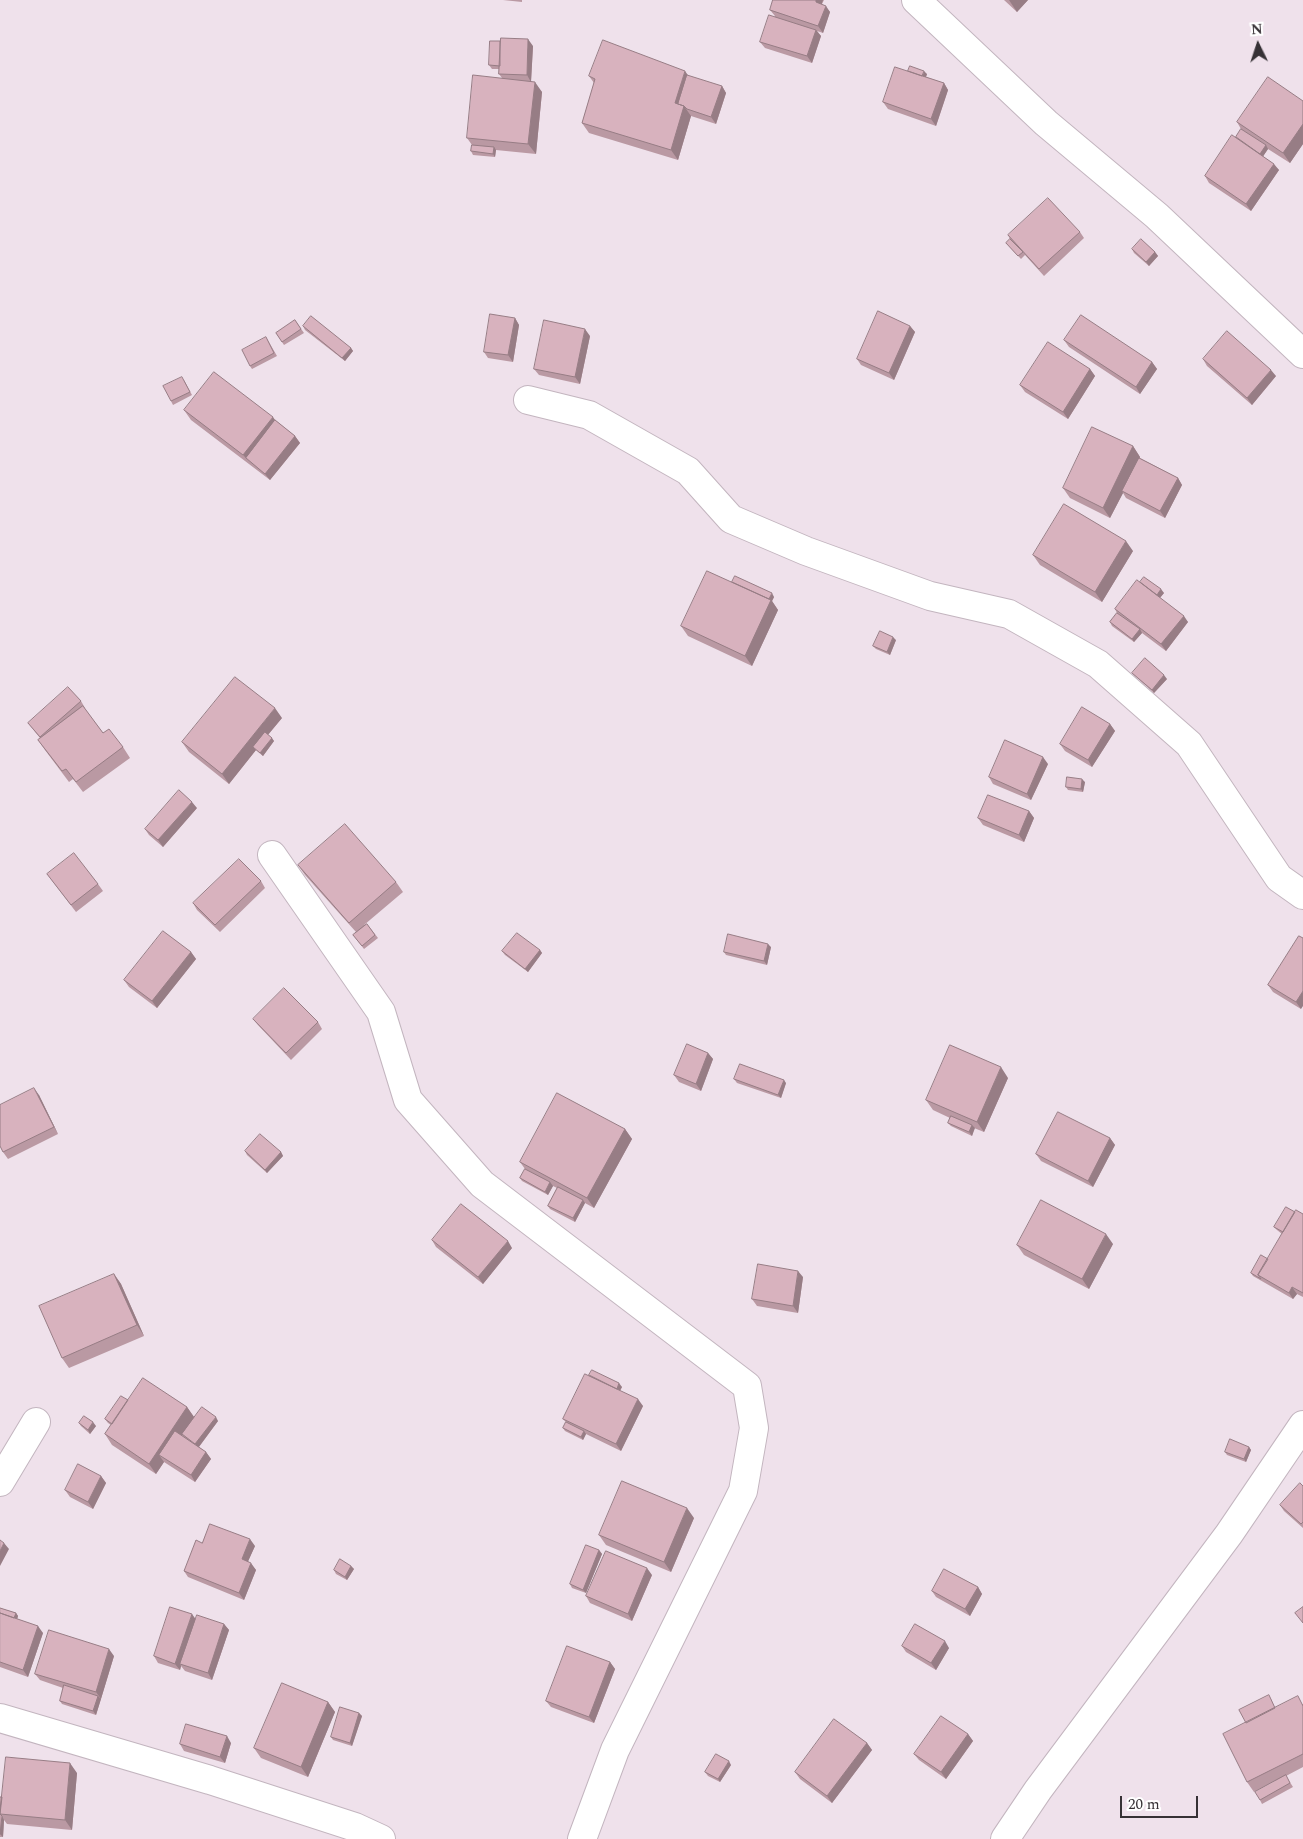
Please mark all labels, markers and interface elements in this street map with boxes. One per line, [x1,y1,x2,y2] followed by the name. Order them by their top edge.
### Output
[1250,19,1263,40] text: N
[1233,20,1283,70] north arrow
[1123,1786,1200,1818] scale bar
[1128,1793,1160,1816] text: 20 m

